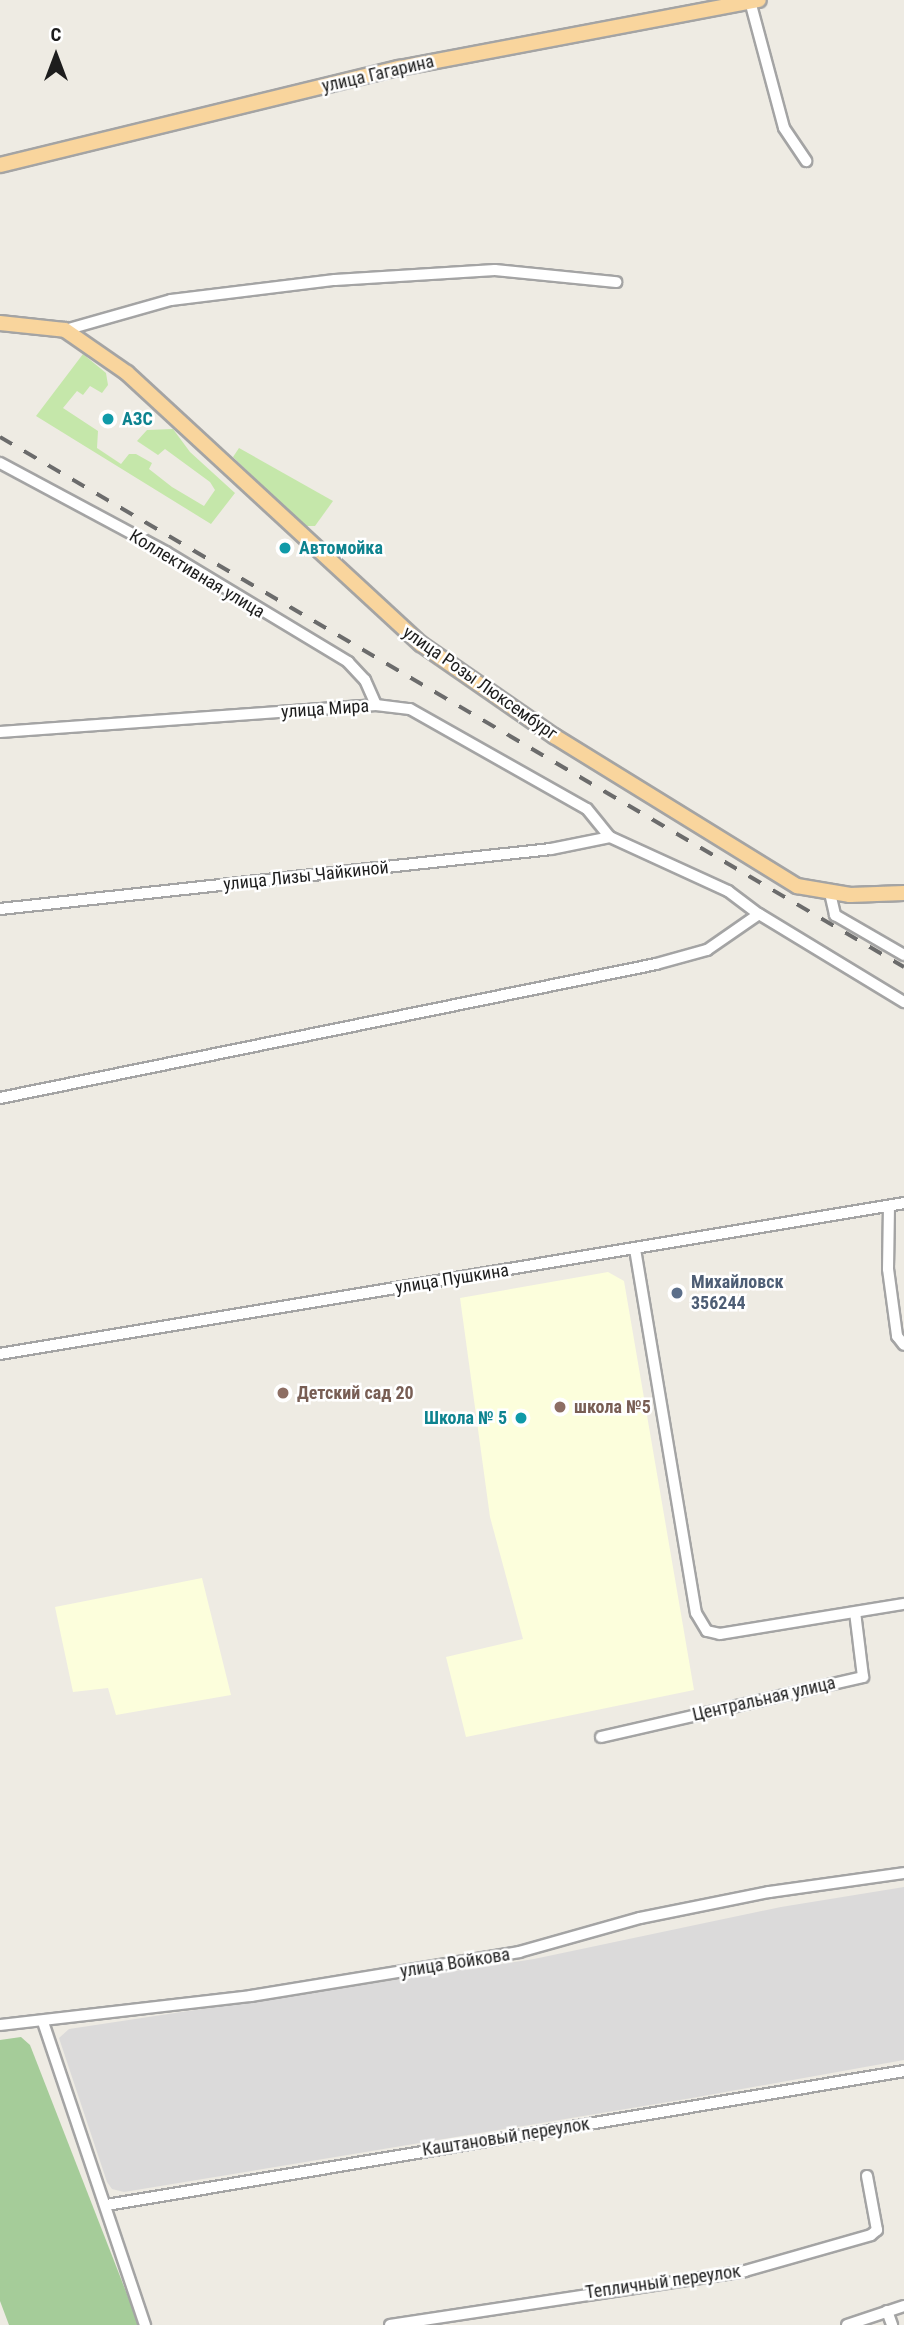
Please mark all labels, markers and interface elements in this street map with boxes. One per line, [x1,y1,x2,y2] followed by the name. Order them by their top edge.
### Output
[21,21,91,91] north arrow
[51,23,61,46] text: С
[320,51,436,97] street label: улица Гагарина
[122,408,153,430] place label: АЗС
[100,411,116,427] marker: АЗС
[125,525,269,623] street label: Коллективная улица
[299,537,383,559] place label: Автомойка
[277,540,293,556] marker: Автомойка
[399,622,561,744] street label: улица Розы Люксембург
[280,695,370,723] street label: улица Мира
[222,857,390,895] street label: улица Лизы Чайкиной
[394,1259,510,1299] street label: улица Пушкина
[691,1272,784,1314] place label: Михайловск 356244
[669,1285,685,1301] marker: Михайловск 356244
[297,1382,414,1404] place label: Детский сад 20
[275,1385,291,1401] marker: Детский сад 20
[574,1396,651,1418] place label: школа №5
[552,1399,568,1415] marker: школа №5
[424,1407,507,1429] place label: Школа № 5
[513,1410,529,1426] marker: Школа № 5
[690,1672,838,1726] street label: Центральная улица
[399,1944,511,1982] street label: улица Войкова
[421,2113,591,2161] street label: Каштановый переулок
[584,2260,742,2304] street label: Тепличный переулок

